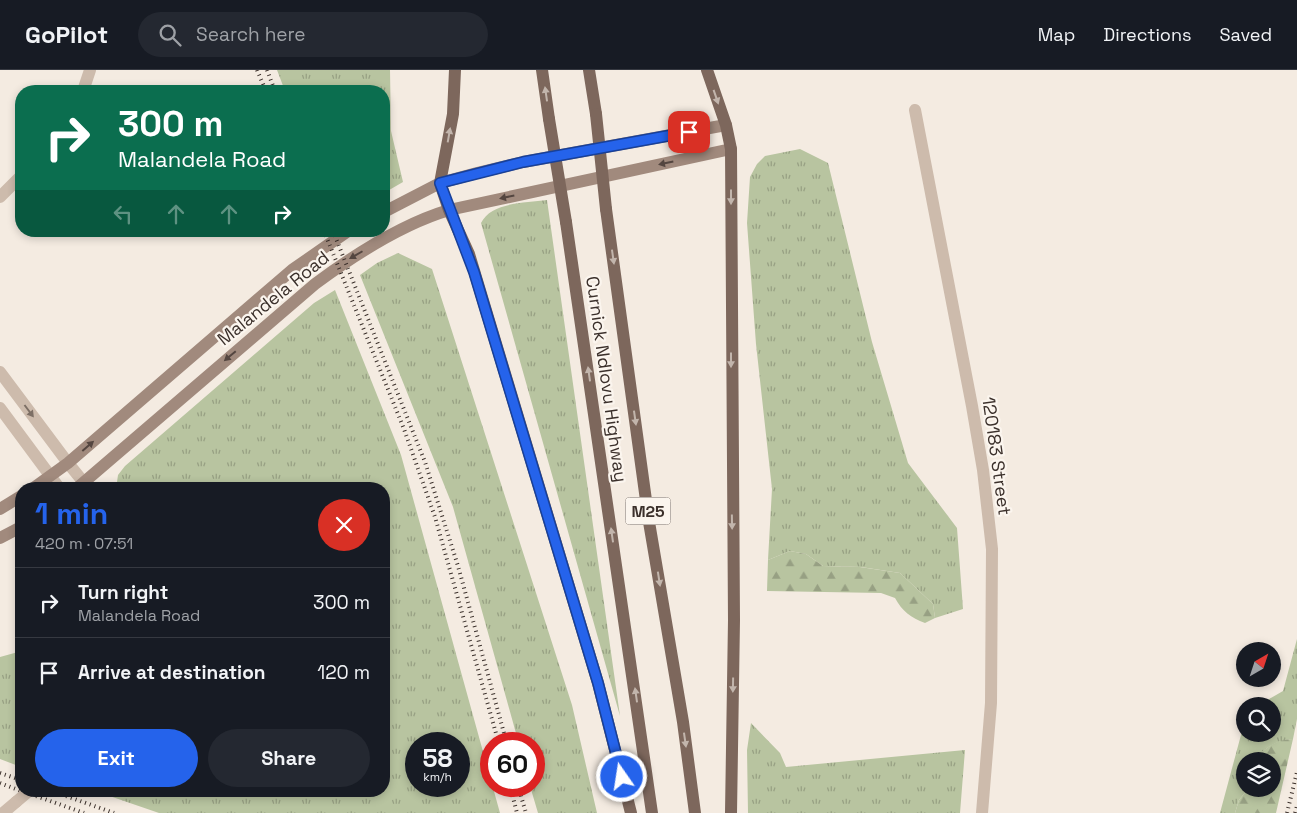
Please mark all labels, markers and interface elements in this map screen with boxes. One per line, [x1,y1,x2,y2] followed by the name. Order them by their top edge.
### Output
[138,12,488,57] search box
[25,19,108,50] text: GoPilot
[156,21,184,49] icon: search
[196,22,306,47] text: Search here
[1038,23,1075,46] text: Map
[1103,23,1192,46] text: Directions
[1220,23,1272,46] text: Saved
[541,86,549,102] one-way arrow
[713,90,720,105] one-way arrow
[118,102,223,146] text: 300 m
[35,105,100,170] icon: right
[668,111,710,153] pin
[675,118,703,146] icon: arrive
[446,126,454,142] one-way arrow
[118,145,286,173] text: Malandela Road
[658,159,673,167] one-way arrow
[727,190,735,206] one-way arrow
[499,194,515,202] one-way arrow
[109,200,137,228] icon: left
[162,200,190,228] icon: ahead
[215,200,243,228] icon: ahead
[268,200,296,228] icon: right
[212,246,334,350] street label: Malandela Road
[350,250,363,259] one-way arrow
[609,250,617,266] one-way arrow
[581,274,633,484] street label: Curnick Ndlovu Highway
[223,351,236,362] one-way arrow
[727,352,735,368] one-way arrow
[584,365,592,381] one-way arrow
[977,395,1017,517] street label: 120183 Street
[24,404,34,418] one-way arrow
[631,411,639,427] one-way arrow
[81,440,94,451] one-way arrow
[35,494,108,533] text: 1 min
[626,498,670,524] road number: M25
[318,499,370,551] button: close
[728,515,736,531] one-way arrow
[608,526,616,542] one-way arrow
[35,533,133,554] text: 420 m · 07:51
[655,572,663,588] one-way arrow
[78,580,168,605] text: Turn right
[35,589,63,617] icon: right
[313,590,370,615] text: 300 m
[78,605,200,626] text: Malandela Road
[1236,642,1281,688] north arrow
[1236,642,1281,797] map controls
[35,659,63,687] icon: arrive
[78,660,266,685] text: Arrive at destination
[317,660,370,685] text: 120 m
[729,677,737,693] one-way arrow
[632,687,640,703] one-way arrow
[1236,697,1281,742] button: search
[35,729,198,787] button: Exit
[208,729,370,787] button: Share
[480,732,545,797] speed limit sign: 60
[681,732,689,748] one-way arrow
[422,742,453,774] text: 58
[595,750,647,802] position arrow
[1236,752,1281,797] button: layers
[423,769,452,785] text: km/h

